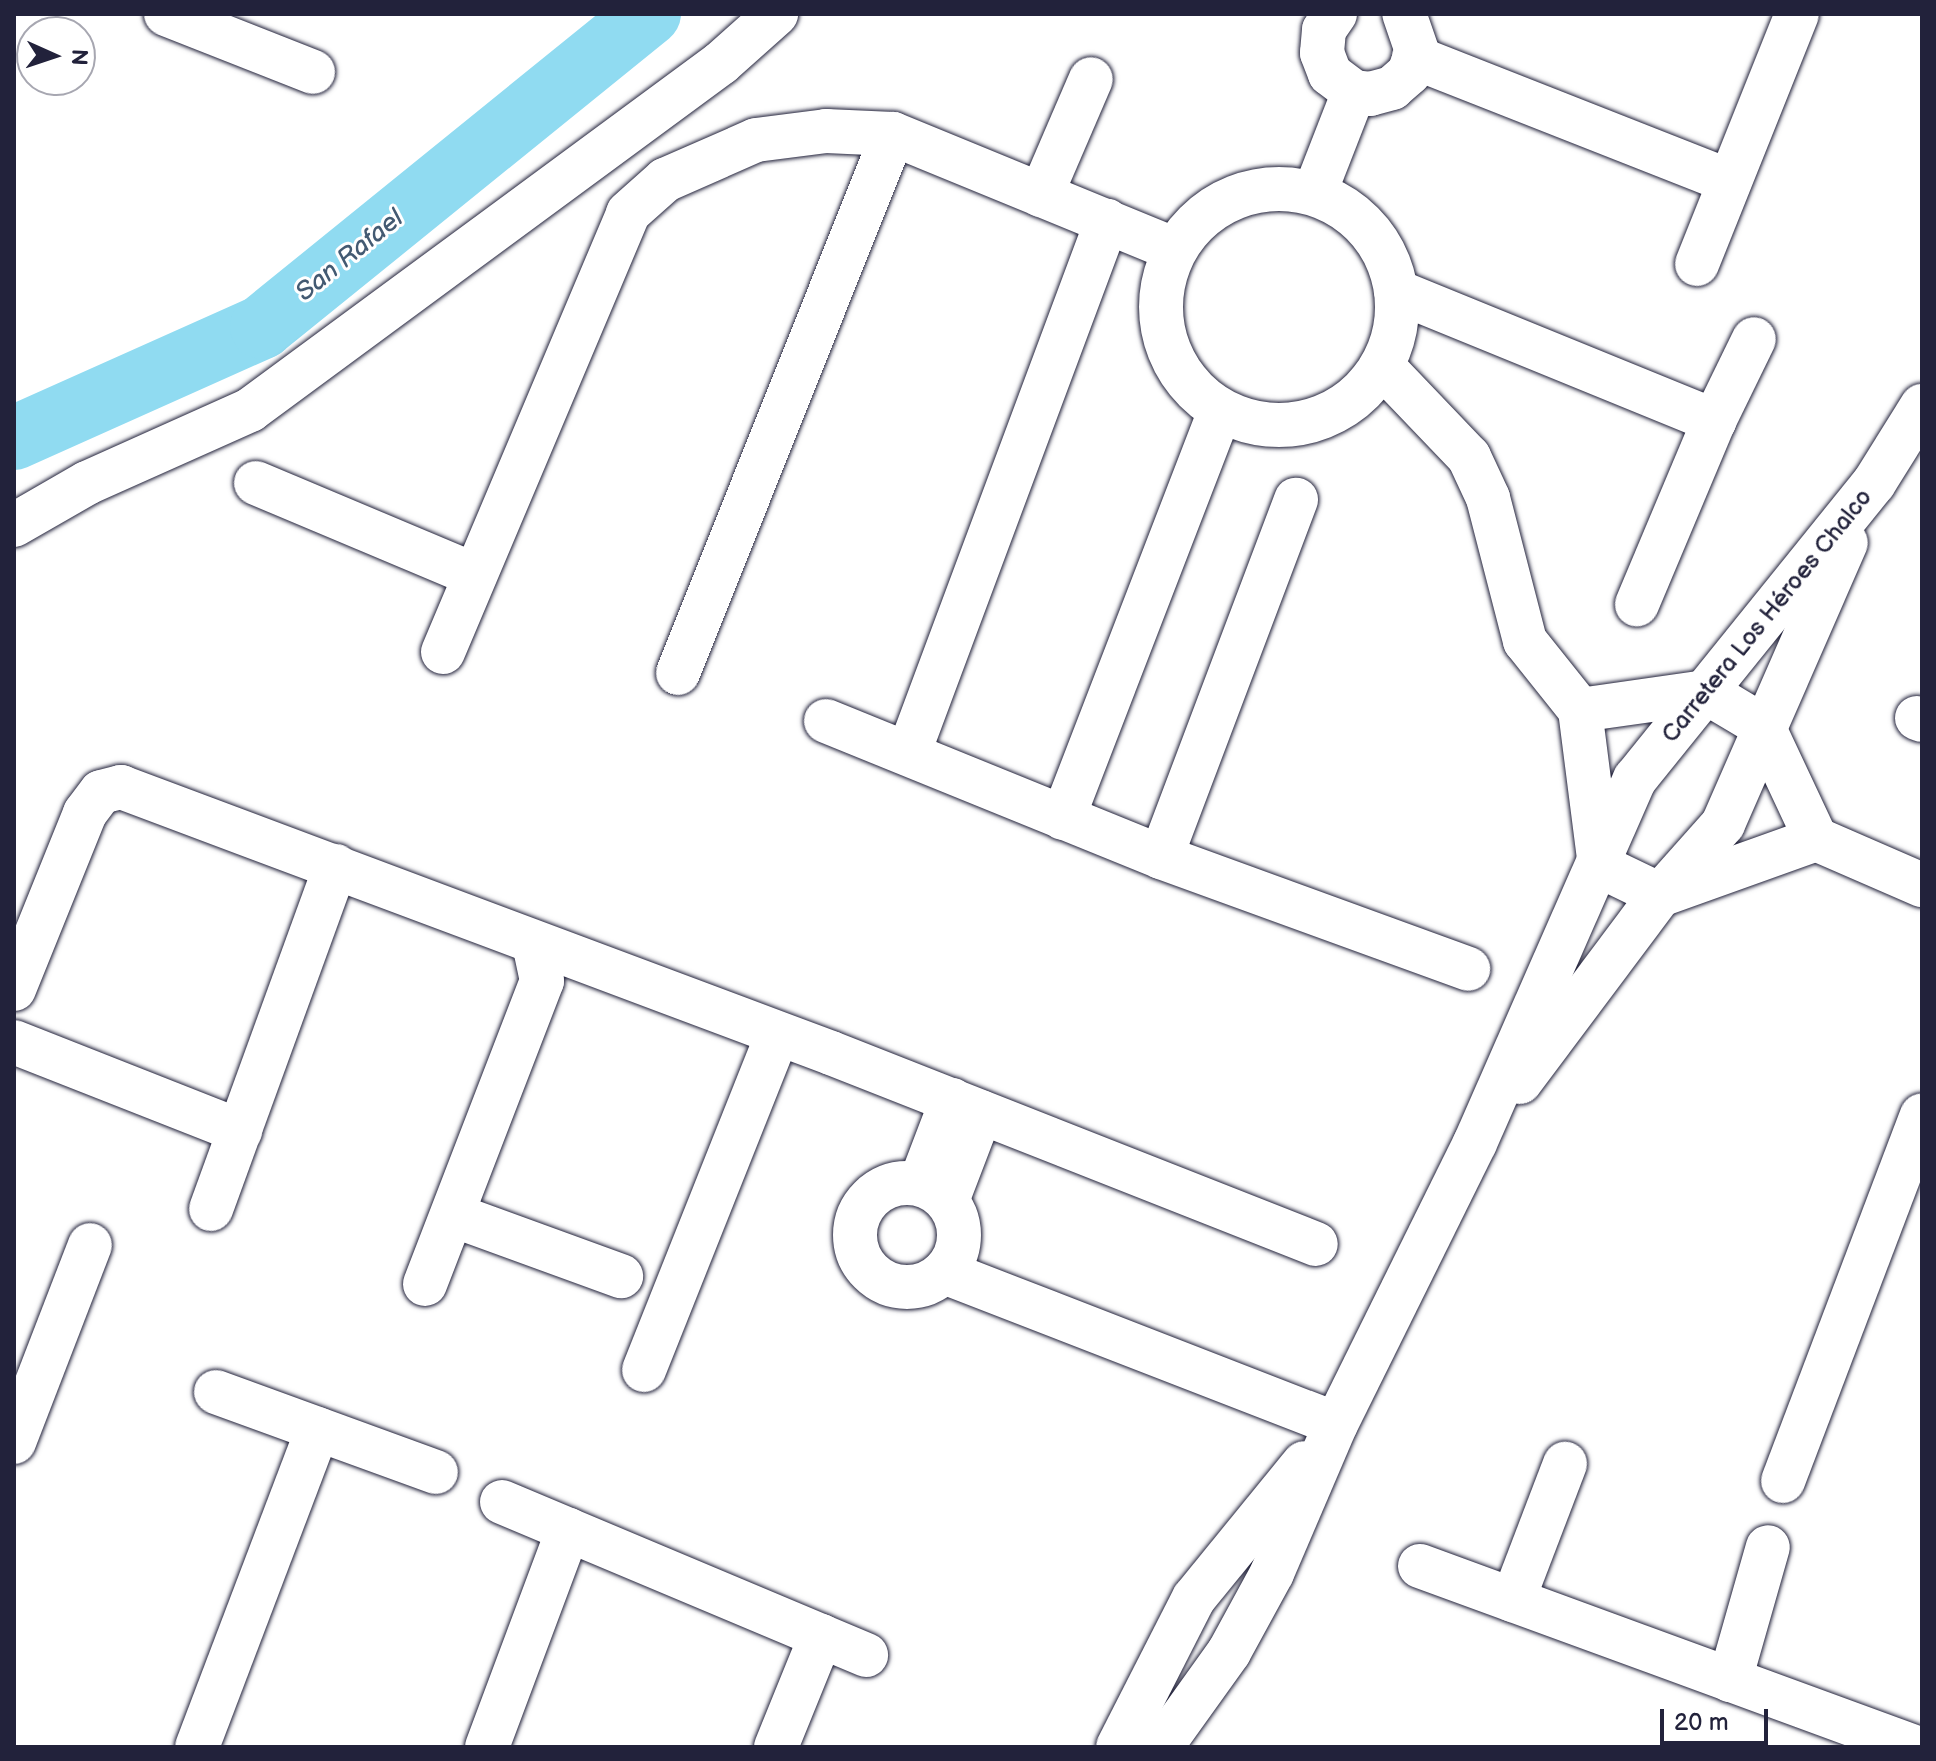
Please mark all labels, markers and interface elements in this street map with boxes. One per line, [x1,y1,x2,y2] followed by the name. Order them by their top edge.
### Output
[16,16,96,96] north arrow
[65,48,92,66] text: N
[290,203,410,309] water label: San Rafael
[1656,483,1878,749] street label: Carretera Los Héroes Chalco
[1664,1693,1772,1743] scale bar
[1674,1708,1729,1737] text: 20 m

